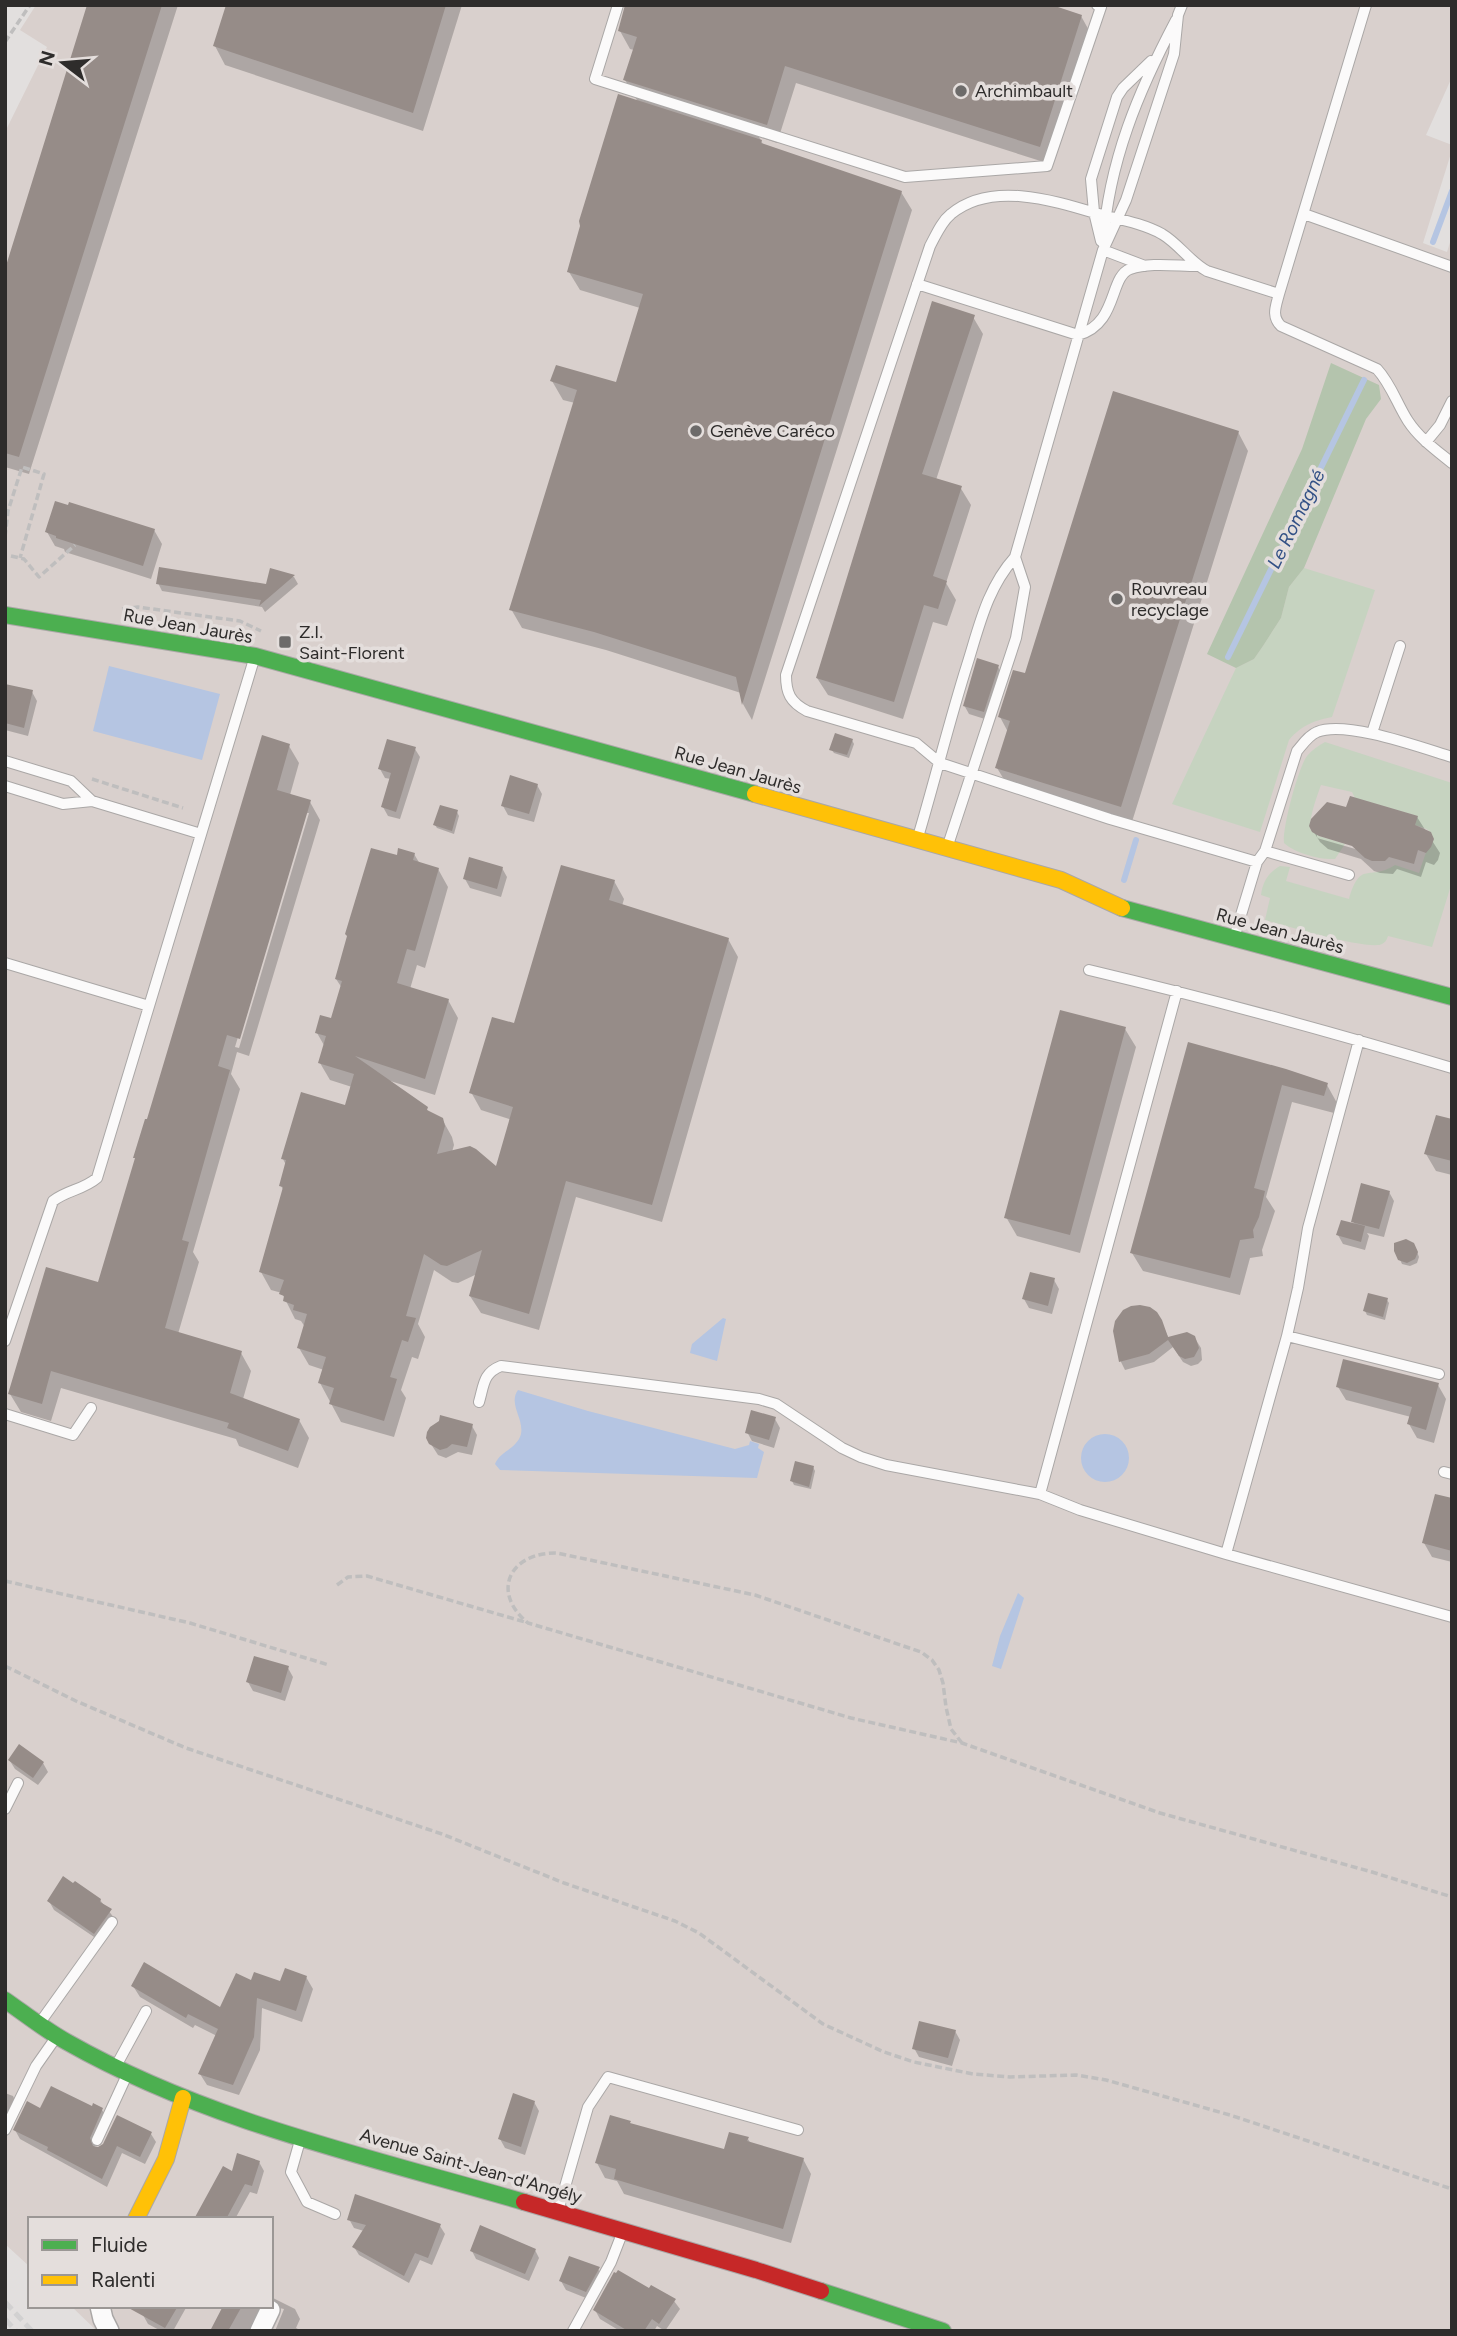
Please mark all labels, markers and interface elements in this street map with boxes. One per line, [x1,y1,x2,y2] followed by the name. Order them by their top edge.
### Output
[28,28,98,98] north arrow
[34,48,60,69] text: N
[975,80,1073,102] place label: Archimbault
[953,83,969,99] marker: Archimbault
[710,420,835,442] place label: Genève Caréco
[688,423,704,439] marker: Genève Caréco
[1262,465,1330,572] water label: Le Romagné
[1131,578,1209,621] place label: Rouvreau recyclage
[1109,591,1125,607] marker: Rouvreau recyclage
[122,604,254,648] street label: Rue Jean Jaurès
[299,621,405,664] place label: Z.I. Saint-Florent
[277,634,293,650] marker: Z.I. Saint-Florent
[672,741,804,799] street label: Rue Jean Jaurès
[1214,903,1346,959] street label: Rue Jean Jaurès
[357,2124,585,2208] street label: Avenue Saint-Jean-d'Angély
[28,2217,273,2308] legend
[91,2232,147,2257] text: Fluide
[91,2267,155,2292] text: Ralenti

